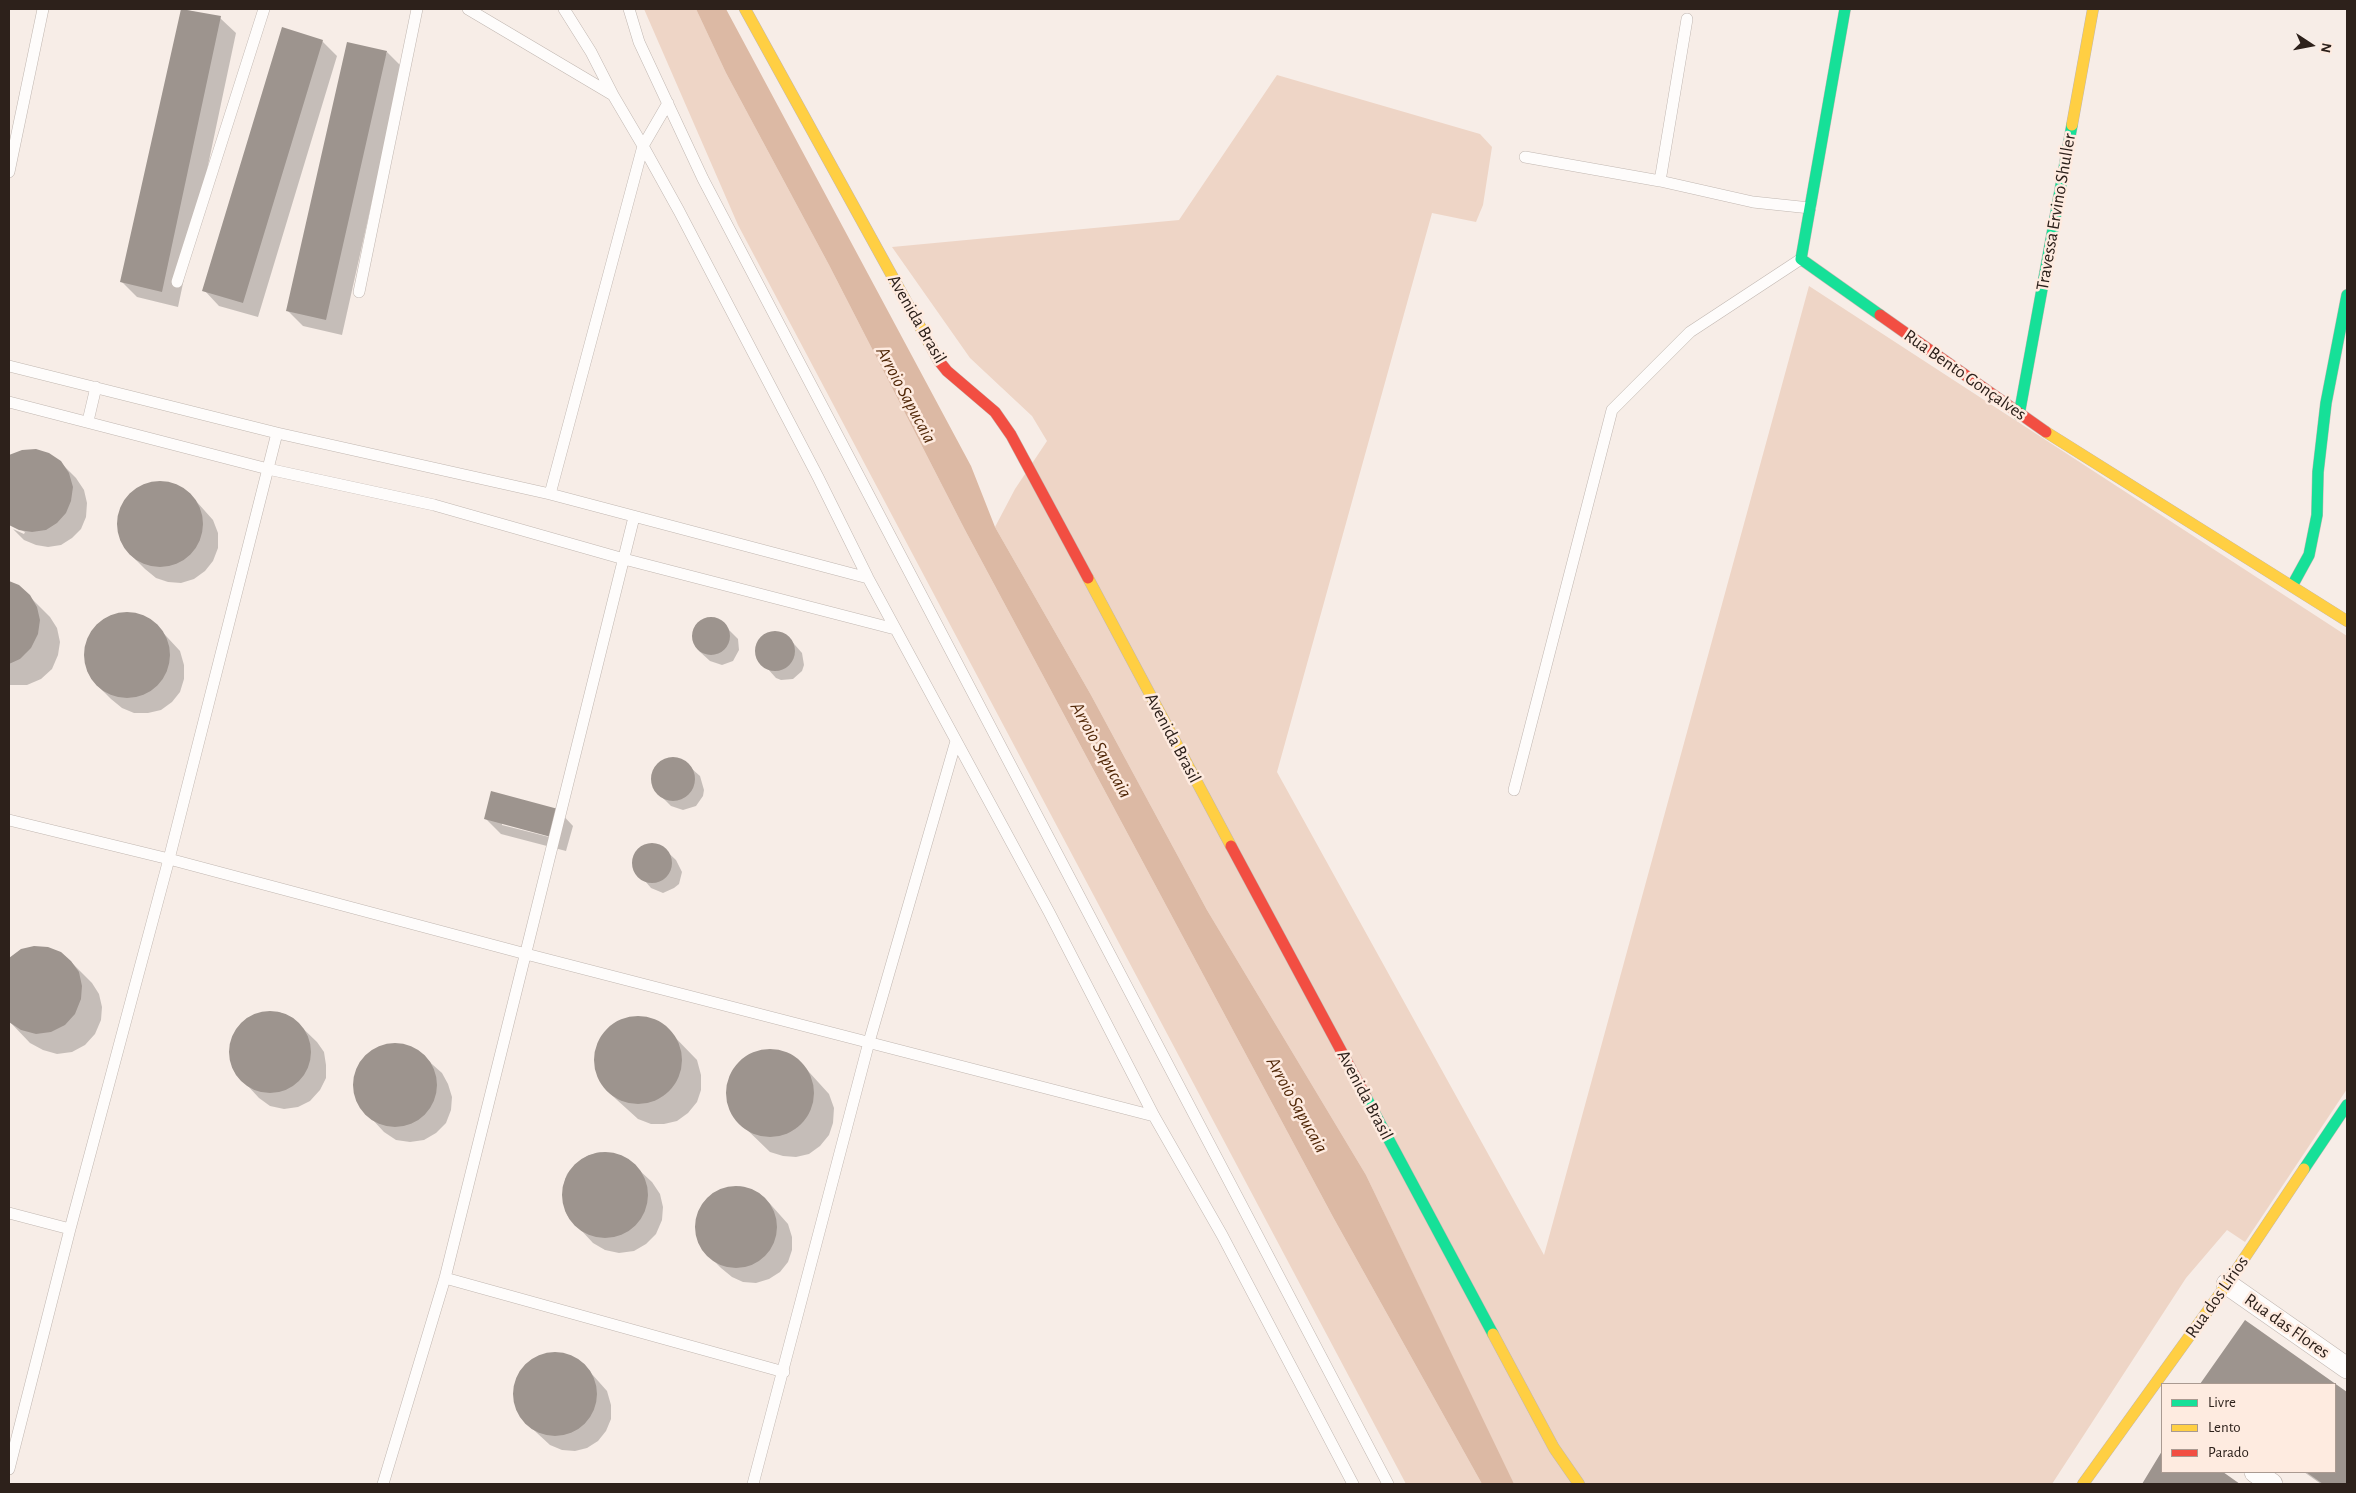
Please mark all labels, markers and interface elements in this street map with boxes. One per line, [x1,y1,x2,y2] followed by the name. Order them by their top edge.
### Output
[2286,20,2336,70] north arrow
[2318,42,2334,54] text: N
[2032,132,2080,292] street label: Travessa Ervino Shuller
[883,271,951,367] street label: Avenida Brasil
[1900,325,2030,425] street label: Rua Bento Gonçalves
[871,343,941,447] water label: Arroio Sapucaia
[1140,689,1206,787] street label: Avenida Brasil
[1065,698,1137,802] water label: Arroio Sapucaia
[1332,1046,1398,1144] street label: Avenida Brasil
[1261,1053,1333,1157] water label: Arroio Sapucaia
[2181,1252,2253,1342] street label: Rua dos Lírios
[2240,1289,2334,1363] street label: Rua das Flores
[2161,1383,2336,1473] legend
[2208,1395,2236,1410] text: Livre
[2208,1420,2241,1435] text: Lento
[2208,1445,2249,1460] text: Parado

